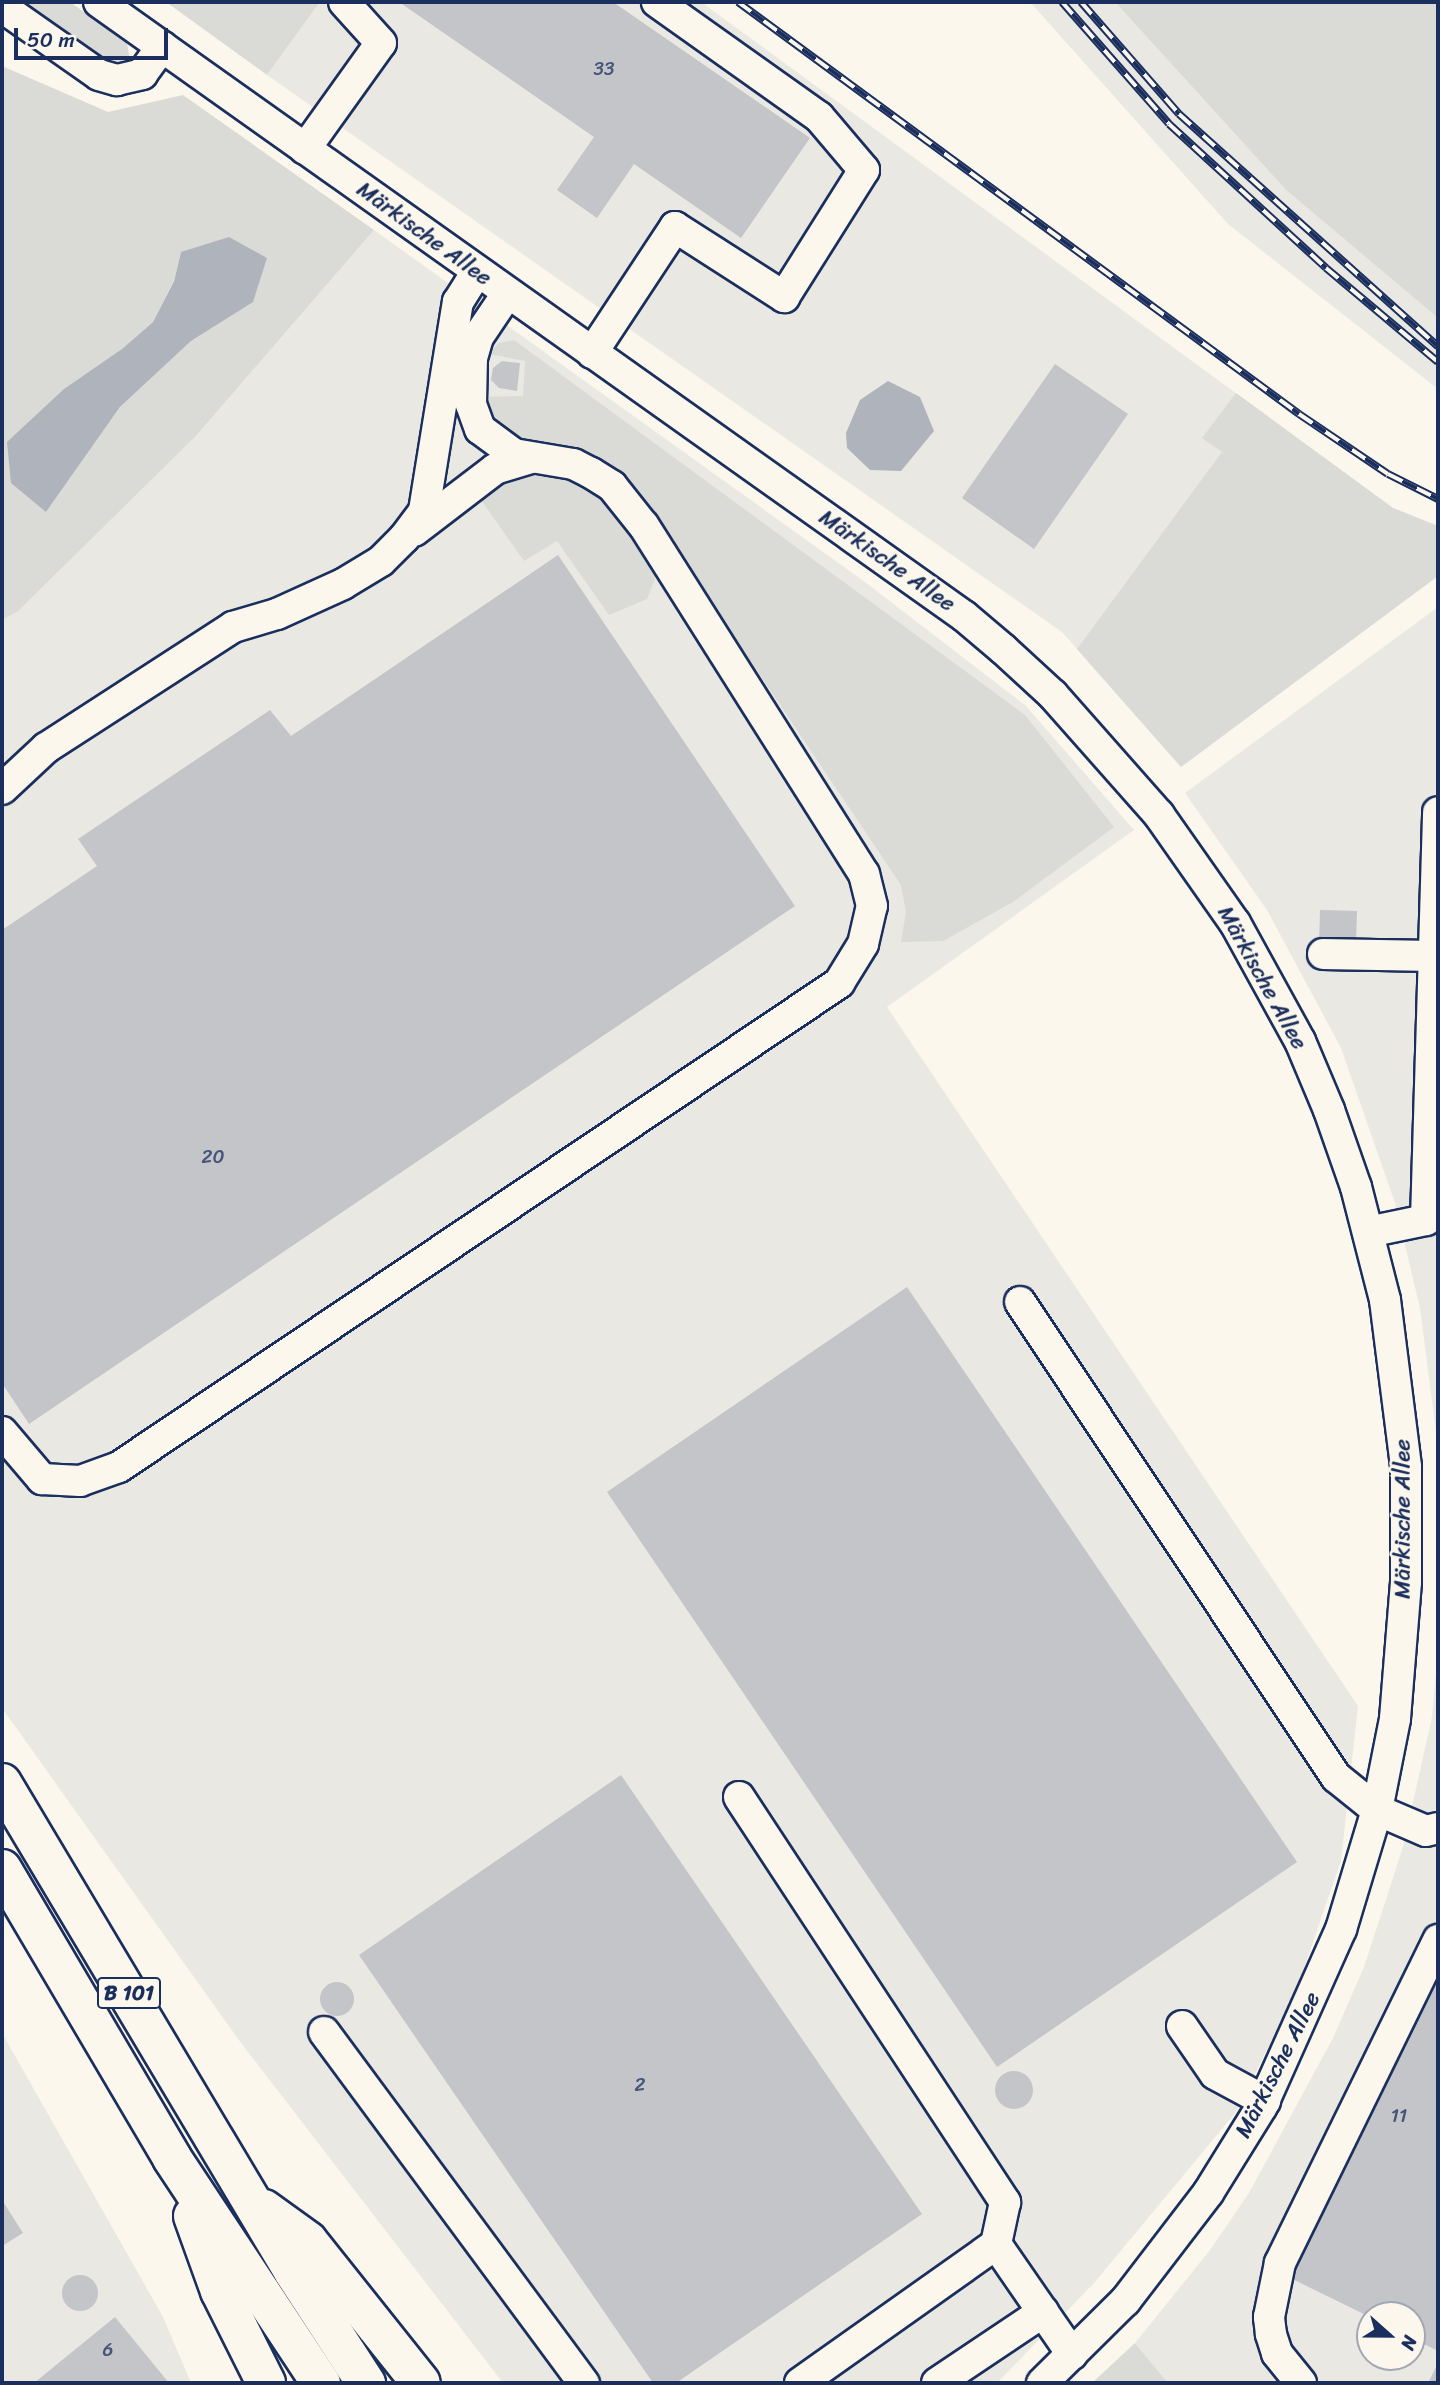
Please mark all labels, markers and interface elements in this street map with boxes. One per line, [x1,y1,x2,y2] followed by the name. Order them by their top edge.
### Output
[18,14,172,58] scale bar
[27,21,75,59] text: 50 m
[594,58,614,80] house number: 33
[351,176,497,292] street label: Märkische Allee
[813,504,961,618] street label: Märkische Allee
[1211,901,1313,1055] street label: Märkische Allee
[202,1146,224,1168] house number: 20
[1389,1439,1417,1599] street label: Märkische Allee
[96,1976,162,2010] road number: B 101
[1229,1987,1327,2143] street label: Märkische Allee
[635,2074,645,2096] house number: 2
[1391,2105,1407,2127] house number: 11
[1356,2301,1426,2371] north arrow
[1391,2331,1427,2355] text: N
[103,2339,113,2361] house number: 6

